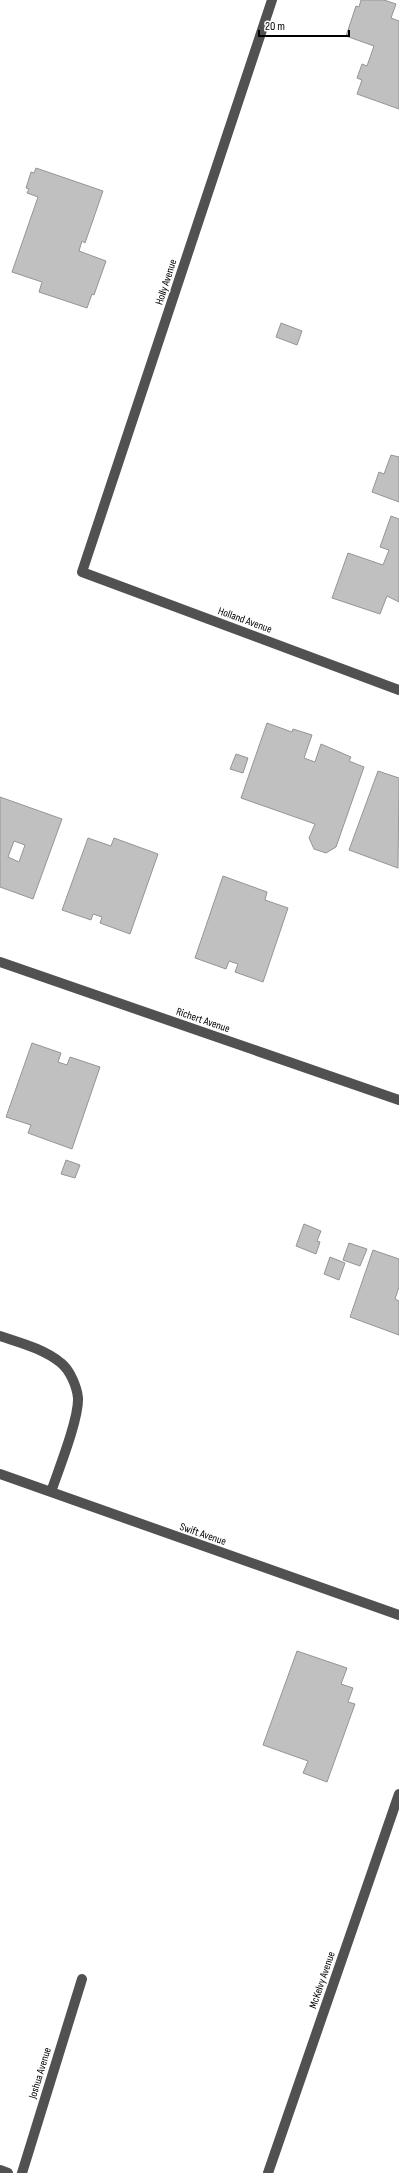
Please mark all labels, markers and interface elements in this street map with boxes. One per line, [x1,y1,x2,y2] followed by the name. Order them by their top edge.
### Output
[259,12,349,38] scale bar
[265,19,285,34] text: 20 m
[153,258,179,306] street label: Holly Avenue
[216,604,274,636] street label: Holland Avenue
[174,1005,232,1035] street label: Richert Avenue
[178,1520,228,1548] street label: Swift Avenue
[306,1950,338,2010] street label: McKelvy Avenue
[26,2046,54,2101] street label: Joshua Avenue

